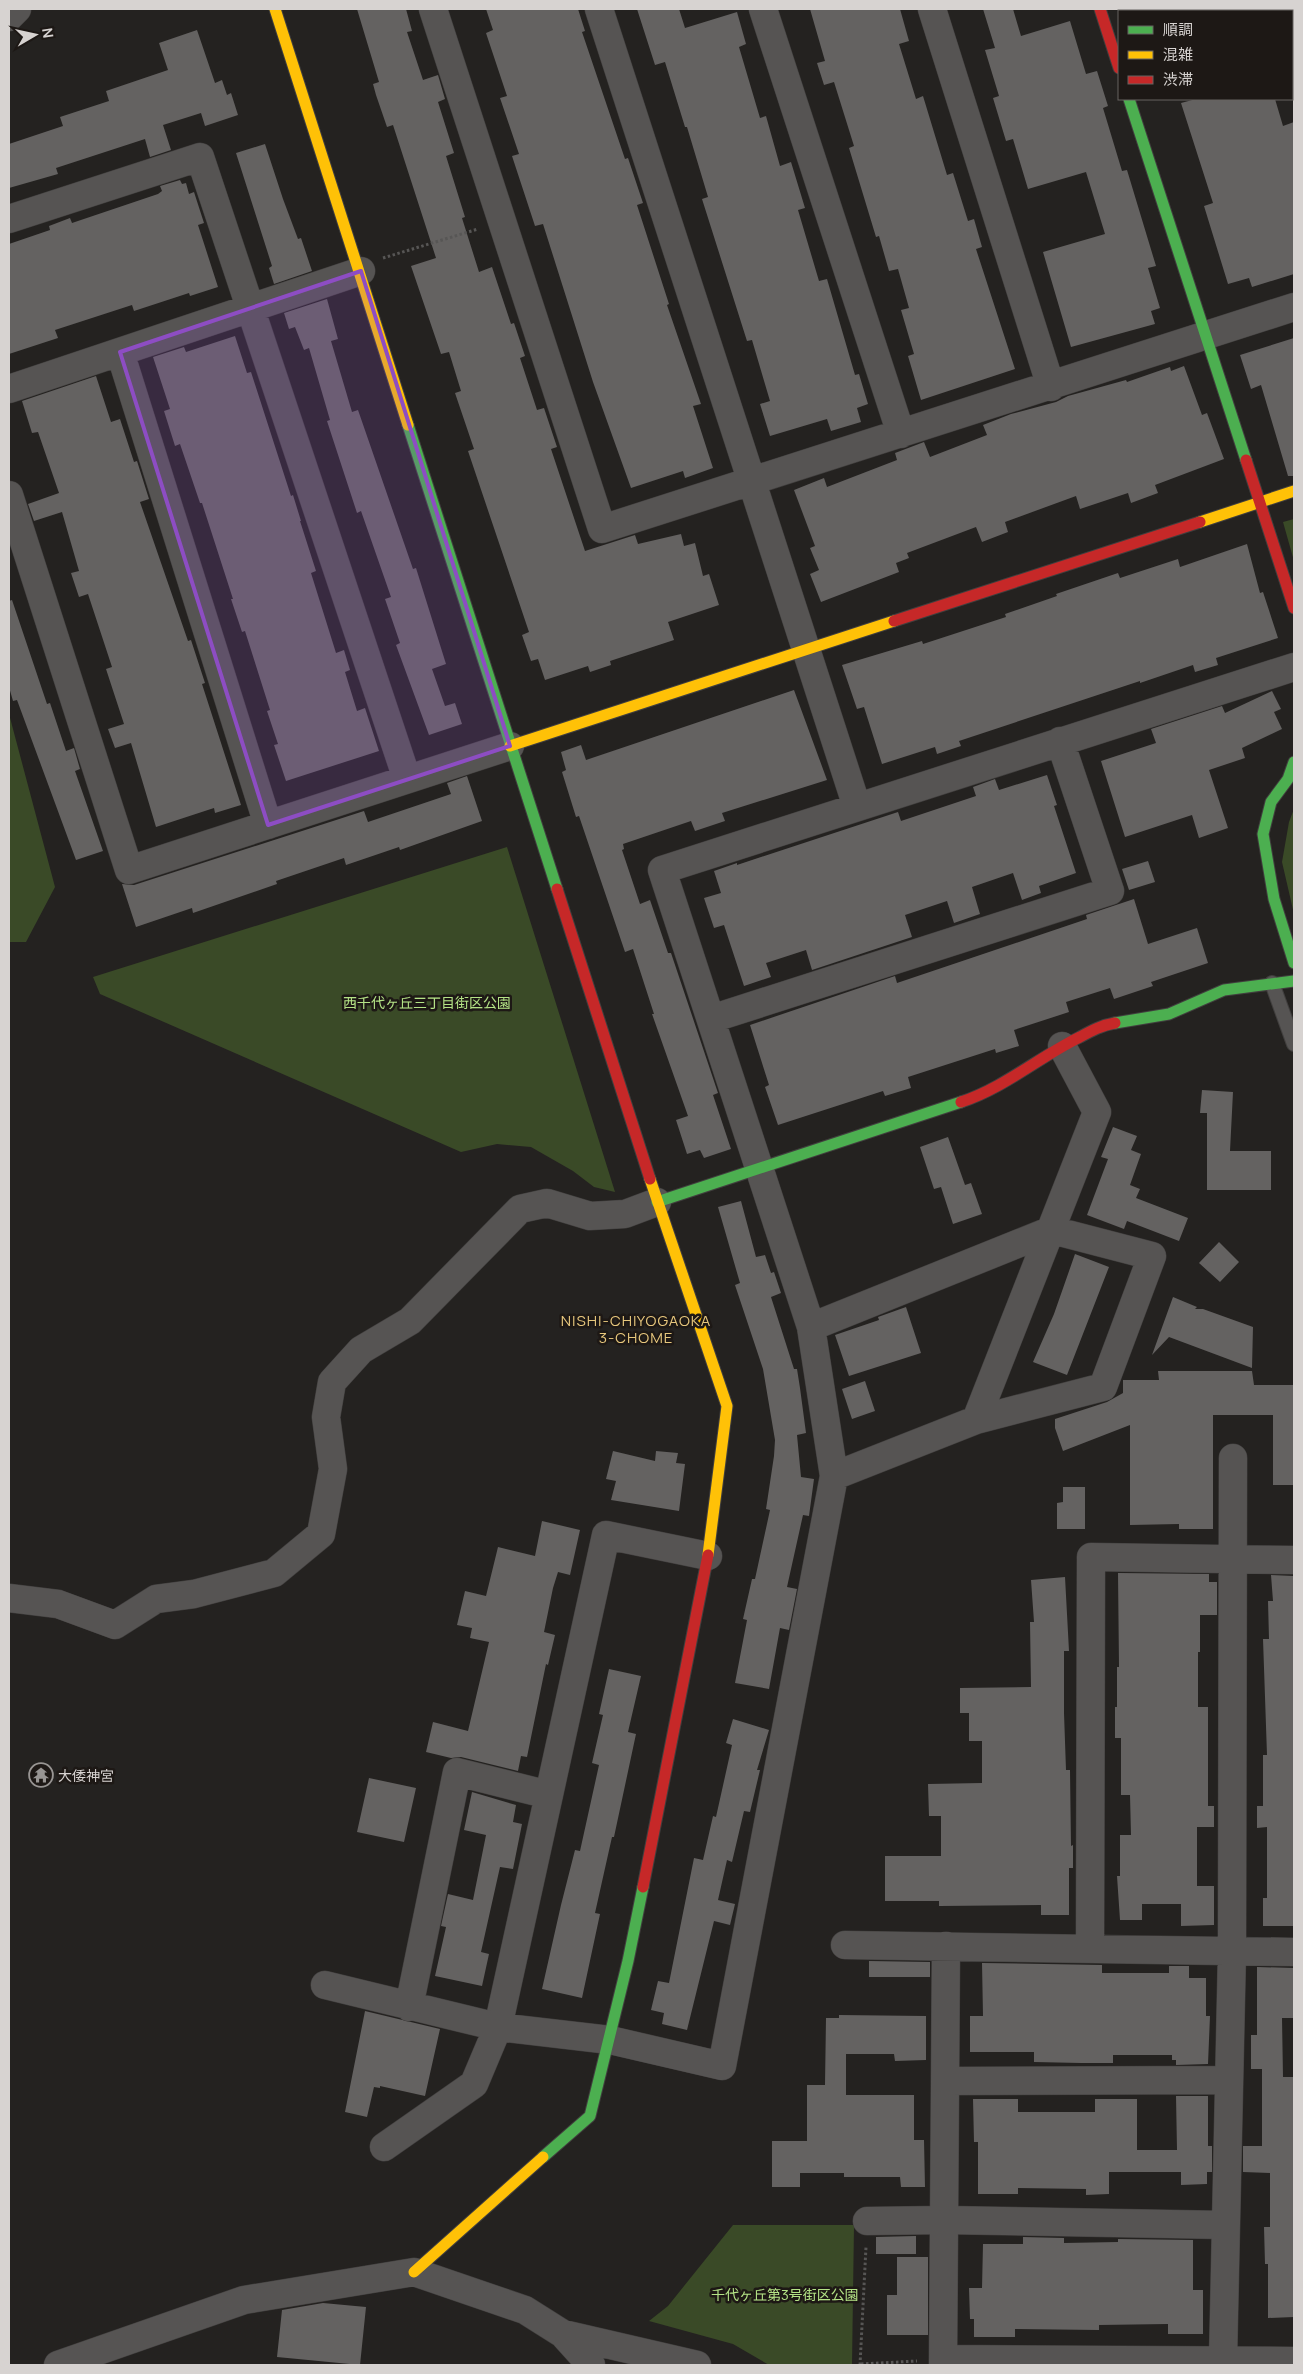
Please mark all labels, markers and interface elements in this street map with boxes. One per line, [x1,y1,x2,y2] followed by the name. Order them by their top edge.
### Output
[10,10,60,60] north arrow
[1118,10,1293,100] legend
[1163,19,1193,40] text: 順調
[38,26,59,39] text: N
[1163,44,1193,65] text: 混雑
[1163,69,1193,90] text: 渋滞
[343,993,511,1012] park label: 西千代ヶ丘三丁目街区公園
[561,1310,711,1348] district label: NISHI-CHIYOGAOKA 3-CHOME
[28,1762,54,1788] temple icon: 大倭神宮
[58,1766,114,1785] place label: 大倭神宮
[711,2285,859,2304] park label: 千代ヶ丘第3号街区公園

